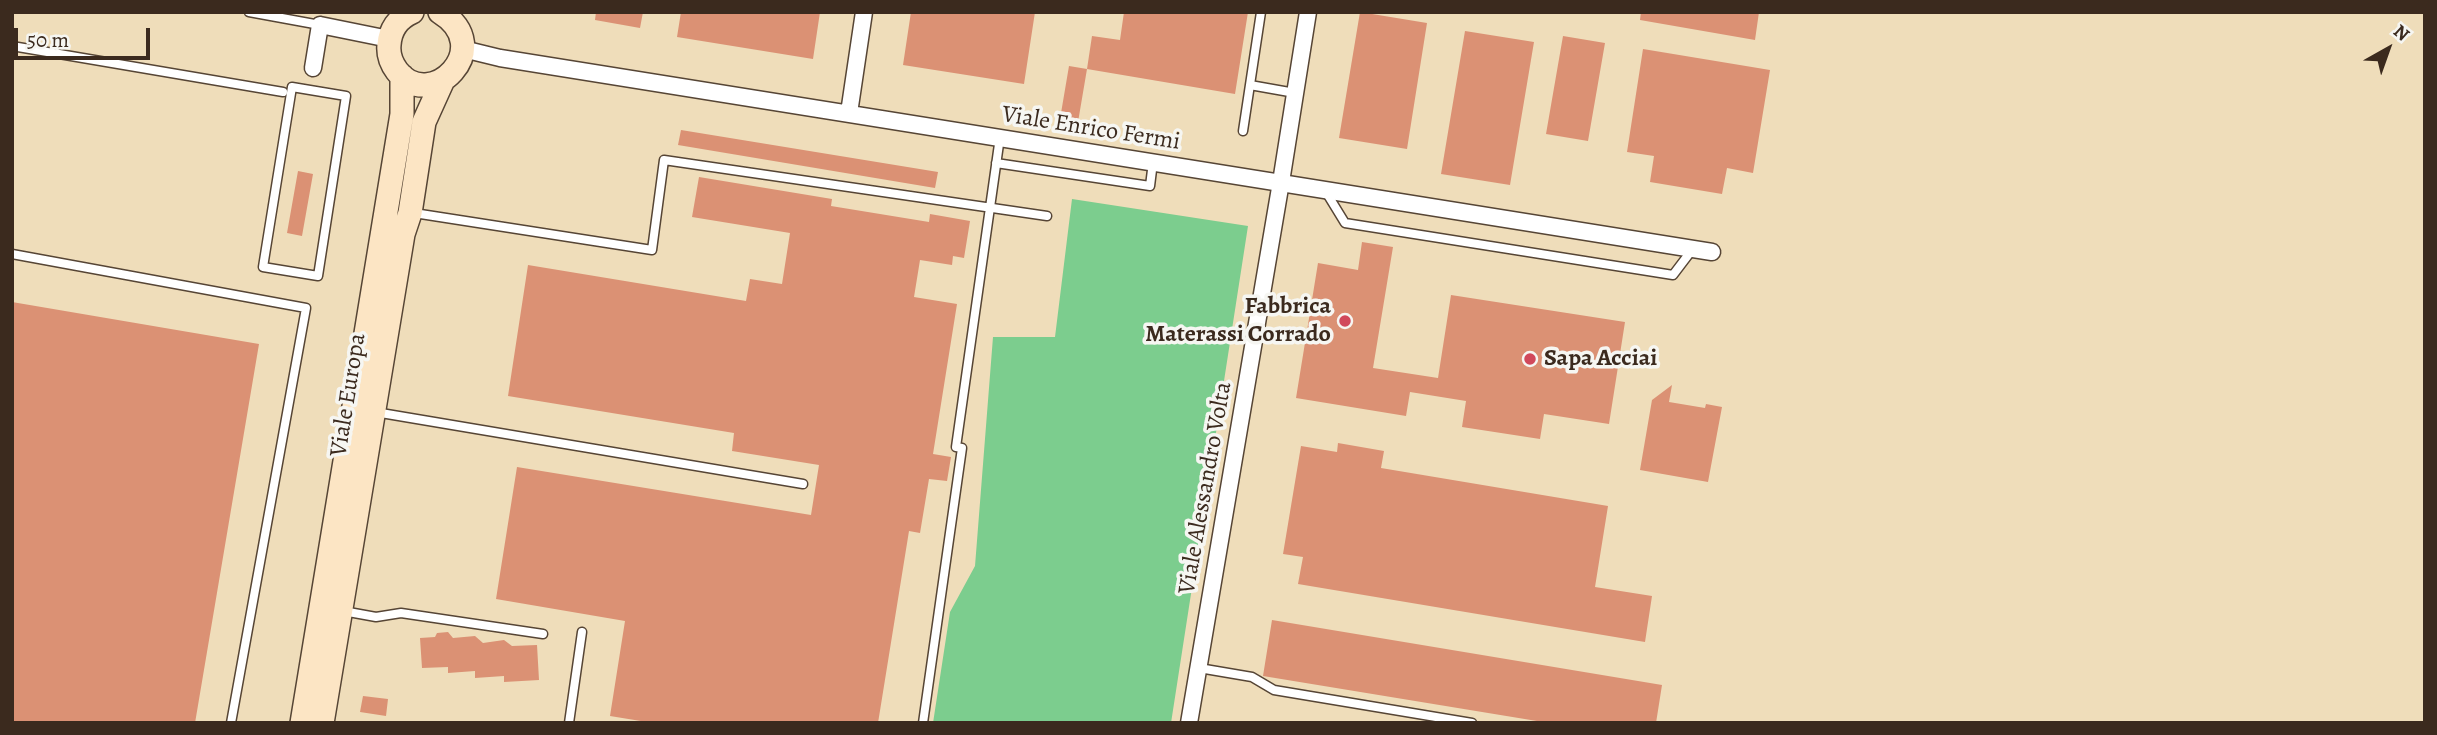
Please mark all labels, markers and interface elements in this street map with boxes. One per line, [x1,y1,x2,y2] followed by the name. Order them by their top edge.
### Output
[18,14,154,58] scale bar
[2353,14,2423,84] north arrow
[2388,19,2415,47] text: N
[27,26,69,54] text: 50 m
[1000,101,1182,157] street label: Viale Enrico Fermi
[1145,293,1331,349] place label: Fabbrica Materassi Corrado
[1337,313,1353,329] marker: Fabbrica Materassi Corrado
[325,331,373,459] street label: Viale Europa
[1544,345,1657,373] place label: Sapa Acciai
[1522,351,1538,367] marker: Sapa Acciai
[1173,380,1239,596] street label: Viale Alessandro Volta

